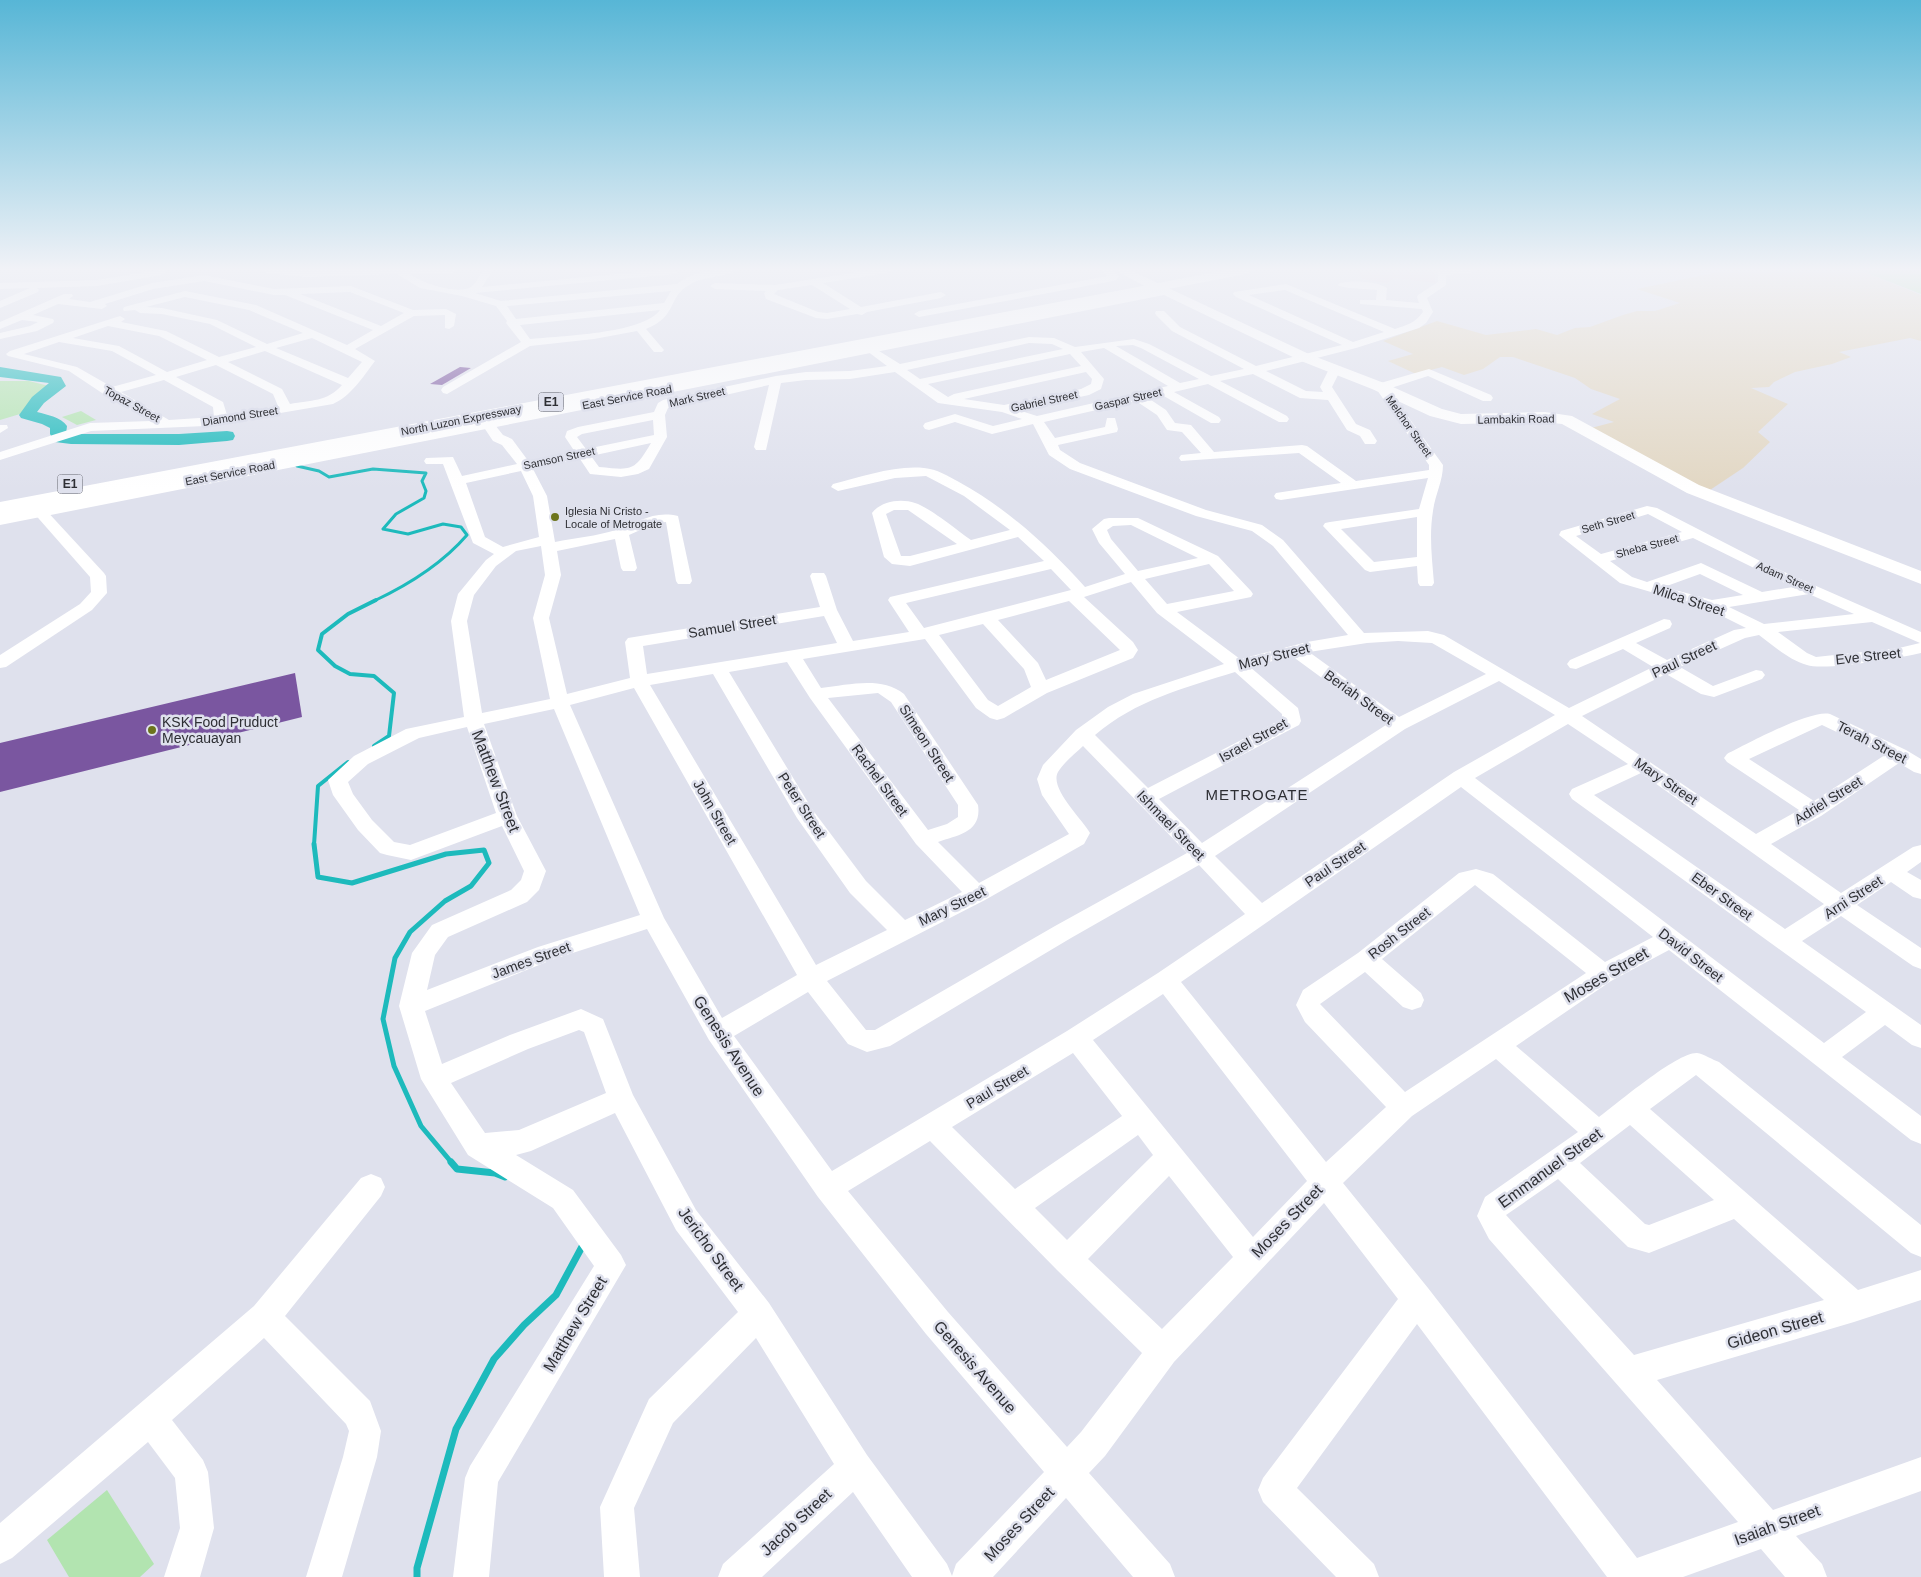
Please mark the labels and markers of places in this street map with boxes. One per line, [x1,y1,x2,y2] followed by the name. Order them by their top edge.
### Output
[565,505,662,530] place label: Iglesia Ni Cristo - Locale of Metrogate
[549,511,561,523] marker: Iglesia Ni Cristo - Locale of Metrogate
[162,714,278,746] place label: KSK Food Pruduct Meycauayan
[146,724,158,736] marker: KSK Food Pruduct Meycauayan

